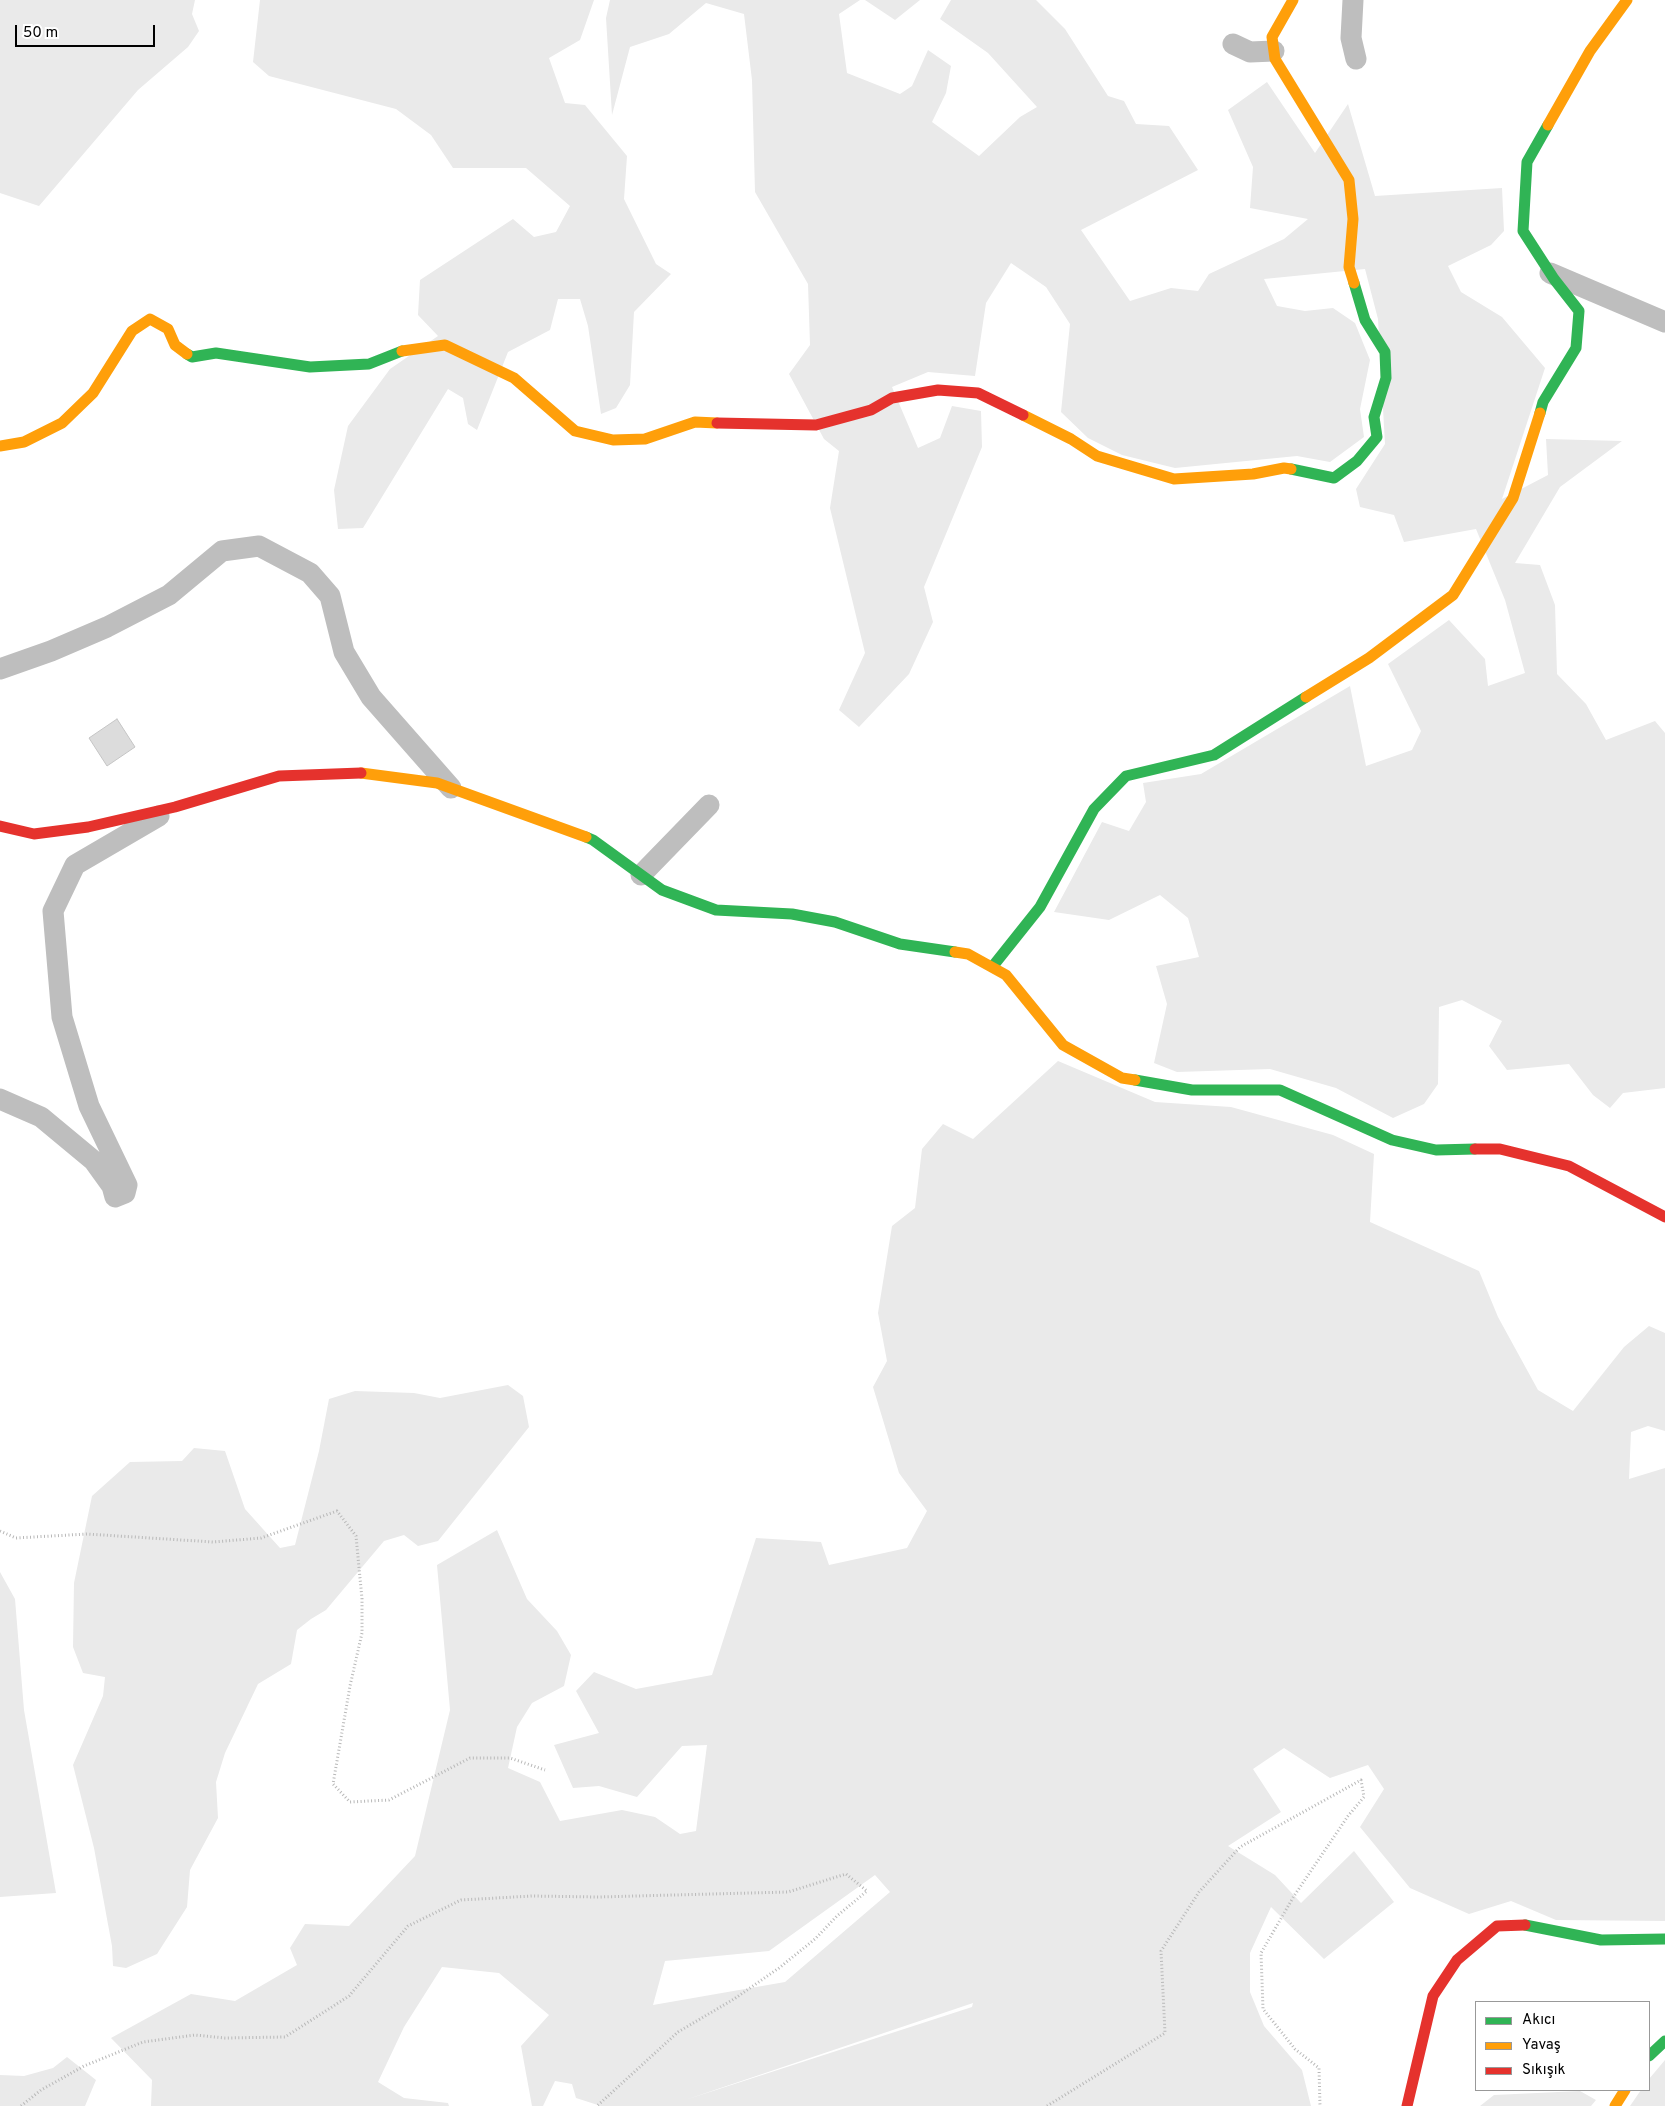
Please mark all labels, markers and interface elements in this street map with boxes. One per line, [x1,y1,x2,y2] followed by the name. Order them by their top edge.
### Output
[18,15,158,47] scale bar
[23,24,58,43] text: 50 m
[1475,2001,1650,2091] legend
[1522,2011,1555,2030] text: Akıcı
[1522,2036,1561,2055] text: Yavaş
[1522,2061,1566,2080] text: Sıkışık

